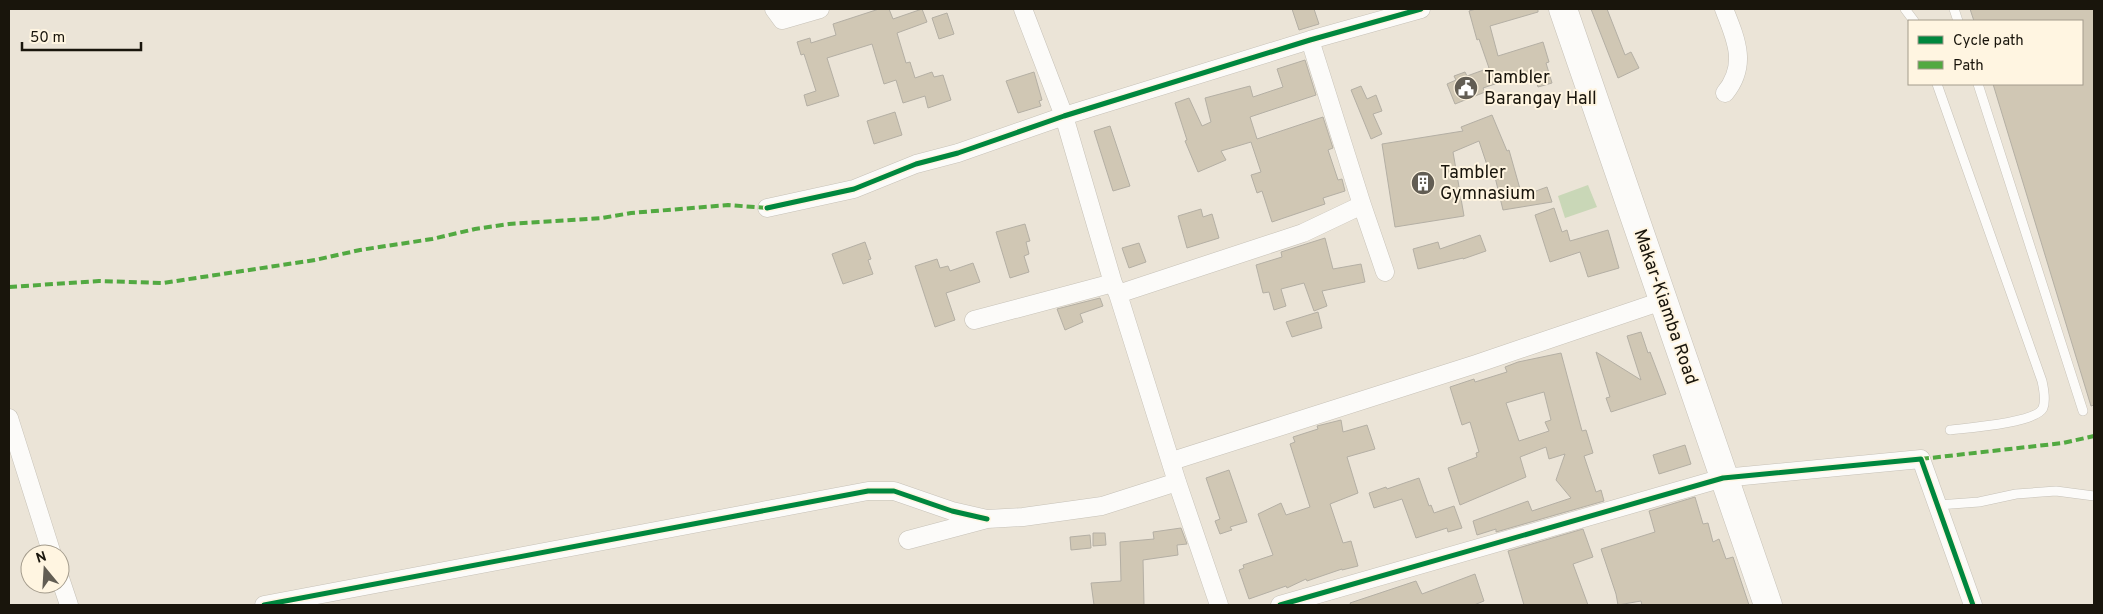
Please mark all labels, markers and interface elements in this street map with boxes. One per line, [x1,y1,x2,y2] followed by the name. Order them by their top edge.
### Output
[22,20,141,52] scale bar
[1908,20,2083,85] legend
[30,29,65,48] text: 50 m
[1953,32,2024,51] text: Cycle path
[1953,57,1984,76] text: Path
[1484,67,1597,111] place label: Tambler Barangay Hall
[1453,75,1479,101] public building icon: Tambler Barangay Hall
[1440,162,1535,206] place label: Tambler Gymnasium
[1410,170,1436,196] building icon: Tambler Gymnasium
[1628,226,1702,388] street label: Makar-Kiamba Road
[20,544,70,594] north arrow
[34,548,49,568] text: N

